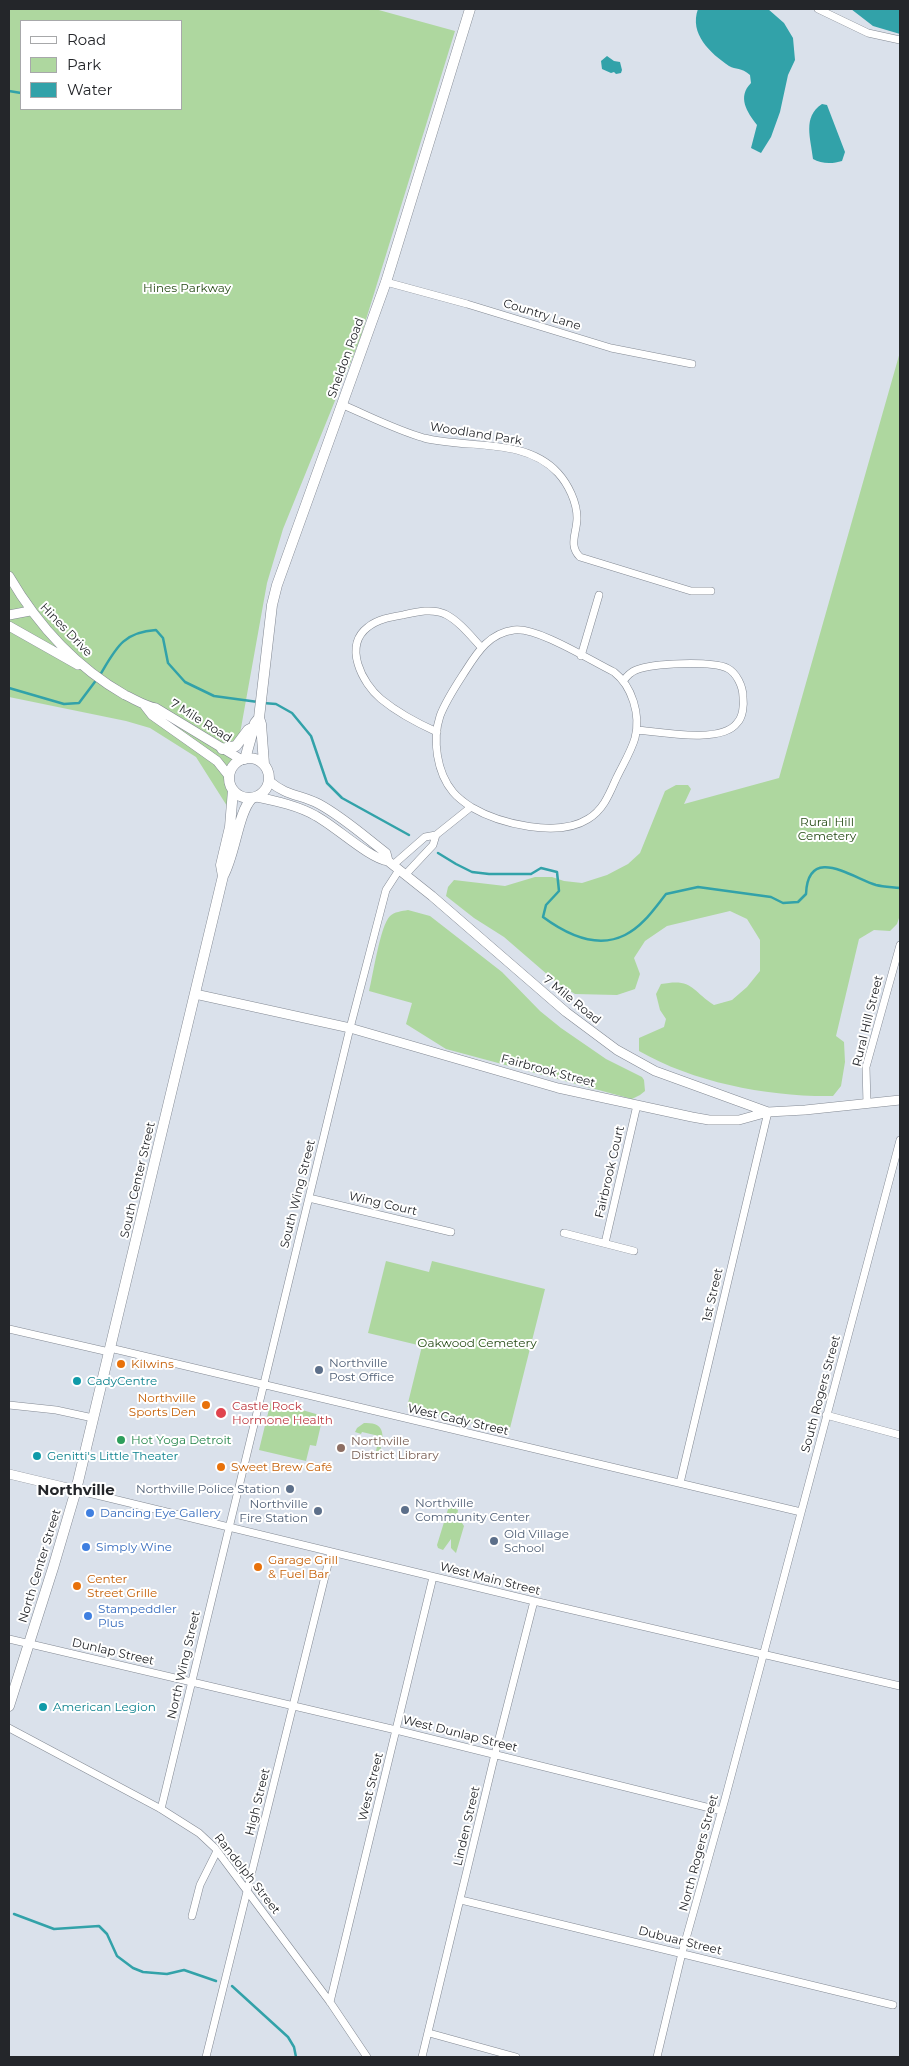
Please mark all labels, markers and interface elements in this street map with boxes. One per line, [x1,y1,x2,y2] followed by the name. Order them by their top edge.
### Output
[20,20,182,110] legend
[67,30,106,49] text: Road
[67,55,101,74] text: Park
[67,80,113,99] text: Water
[143,281,231,295] park label: Hines Parkway
[501,296,583,334] street label: Country Lane
[325,316,367,400] street label: Sheldon Road
[429,420,523,448] street label: Woodland Park
[37,600,95,660] street label: Hines Drive
[168,696,234,746] street label: 7 Mile Road
[798,815,856,843] park label: Rural Hill Cemetery
[540,972,604,1028] street label: 7 Mile Road
[850,974,886,1068] street label: Rural Hill Street
[499,1052,597,1090] street label: Fairbrook Street
[118,1120,158,1240] street label: South Center Street
[592,1124,628,1220] street label: Fairbrook Court
[278,1138,318,1250] street label: South Wing Street
[348,1189,418,1219] street label: Wing Court
[700,1267,726,1323] street label: 1st Street
[798,1334,844,1454] street label: South Rogers Street
[417,1336,537,1350] park label: Oakwood Cemetery
[329,1356,394,1384] place label: Northville Post Office
[131,1357,174,1371] place label: Kilwins
[115,1358,127,1370] marker: Kilwins
[313,1364,325,1376] marker: Northville Post Office
[87,1374,157,1388] place label: CadyCentre
[71,1375,83,1387] marker: CadyCentre
[129,1391,196,1419] place label: Northville Sports Den
[200,1399,212,1411] marker: Northville Sports Den
[232,1399,333,1427] place label: Castle Rock Hormone Health
[406,1401,510,1439] street label: West Cady Street
[214,1406,228,1420] marker: Castle Rock Hormone Health
[131,1433,231,1447] place label: Hot Yoga Detroit
[115,1434,127,1446] marker: Hot Yoga Detroit
[351,1434,439,1462] place label: Northville District Library
[335,1442,347,1454] marker: Northville District Library
[47,1449,178,1463] place label: Genitti's Little Theater
[31,1450,43,1462] marker: Genitti's Little Theater
[231,1460,332,1474] place label: Sweet Brew Café
[215,1461,227,1473] marker: Sweet Brew Café
[37,1482,115,1500] district label: Northville
[136,1482,280,1496] place label: Northville Police Station
[284,1483,296,1495] marker: Northville Police Station
[415,1496,530,1524] place label: Northville Community Center
[239,1497,308,1525] place label: Northville Fire Station
[399,1504,411,1516] marker: Northville Community Center
[312,1505,324,1517] marker: Northville Fire Station
[100,1506,221,1520] place label: Dancing Eye Gallery
[16,1507,64,1625] street label: North Center Street
[84,1507,96,1519] marker: Dancing Eye Gallery
[504,1527,569,1555] place label: Old Village School
[488,1535,500,1547] marker: Old Village School
[96,1540,172,1554] place label: Simply Wine
[80,1541,92,1553] marker: Simply Wine
[268,1553,338,1581] place label: Garage Grill & Fuel Bar
[438,1560,542,1598] street label: West Main Street
[252,1561,264,1573] marker: Garage Grill & Fuel Bar
[87,1572,157,1600] place label: Center Street Grille
[71,1580,83,1592] marker: Center Street Grille
[98,1602,177,1630] place label: Stampeddler Plus
[82,1610,94,1622] marker: Stampeddler Plus
[165,1610,203,1720] street label: North Wing Street
[70,1636,156,1668] street label: Dunlap Street
[53,1700,156,1714] place label: American Legion
[37,1701,49,1713] marker: American Legion
[401,1713,519,1755] street label: West Dunlap Street
[356,1751,386,1823] street label: West Street
[243,1767,273,1837] street label: High Street
[451,1785,483,1867] street label: Linden Street
[676,1793,722,1913] street label: North Rogers Street
[211,1831,283,1917] street label: Randolph Street
[637,1924,723,1958] street label: Dubuar Street

